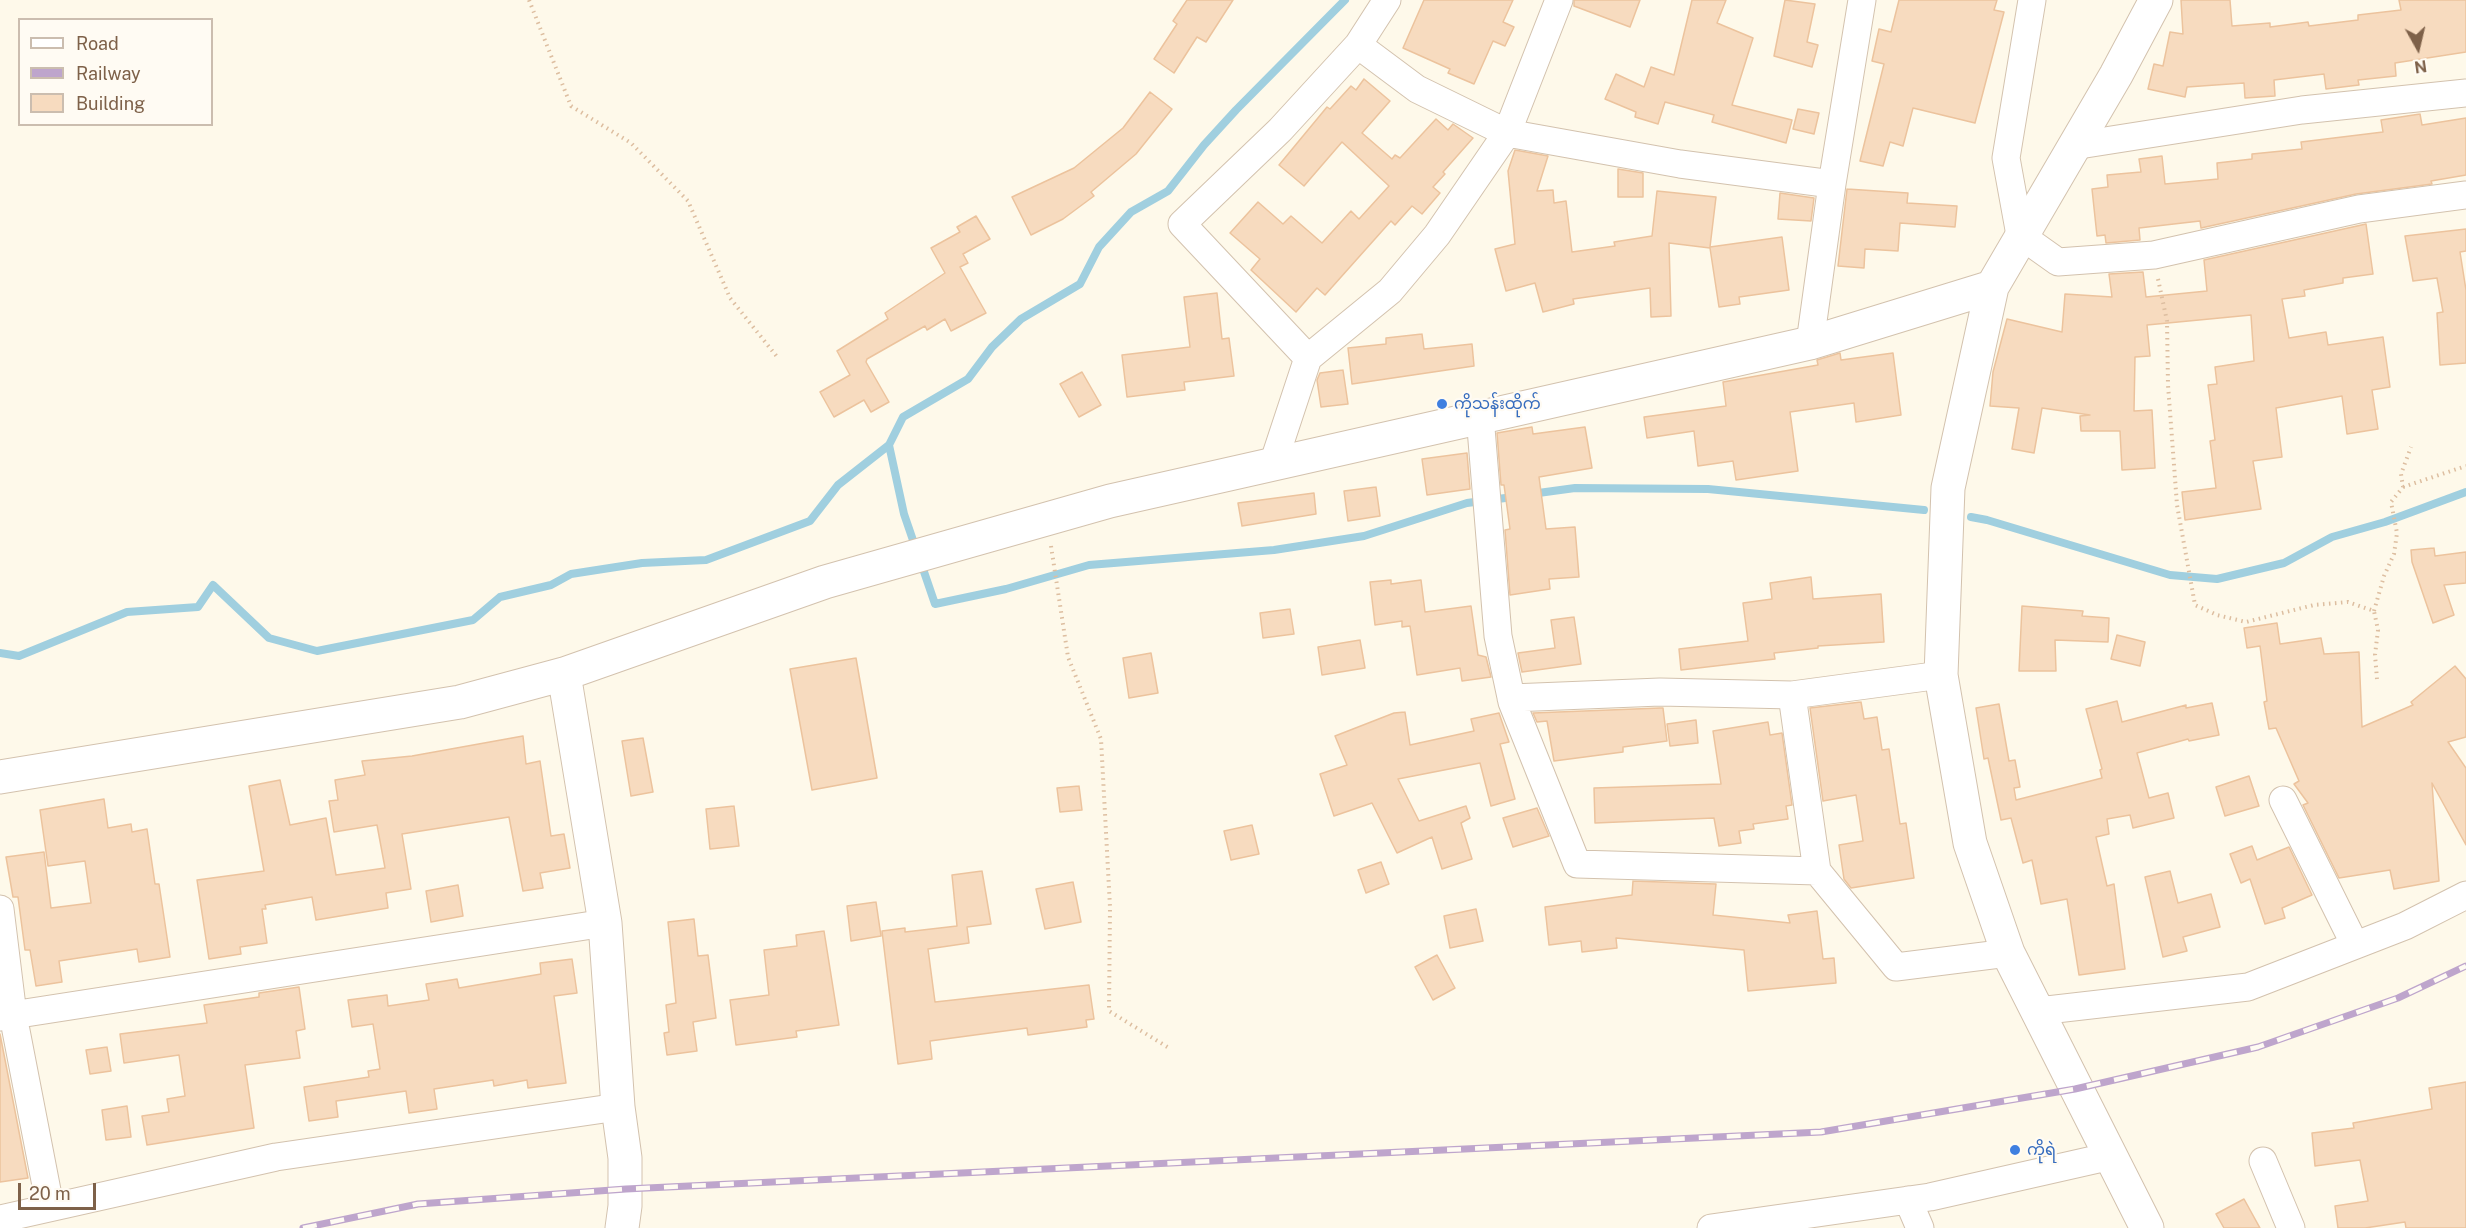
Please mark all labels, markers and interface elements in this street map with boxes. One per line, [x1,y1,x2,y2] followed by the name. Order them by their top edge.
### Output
[18,18,213,126] legend
[2388,18,2448,78] north arrow
[76,33,119,54] text: Road
[2413,56,2428,77] text: N
[76,63,141,84] text: Railway
[76,93,145,114] text: Building
[1454,394,1541,414] place label: ကိုသန်းထိုက်
[1435,397,1449,411] marker: ကိုသန်းထိုက်
[2027,1140,2056,1160] place label: ကိုရဲ
[2008,1143,2022,1157] marker: ကိုရဲ
[21,1171,99,1209] scale bar
[29,1183,71,1204] text: 20 m

